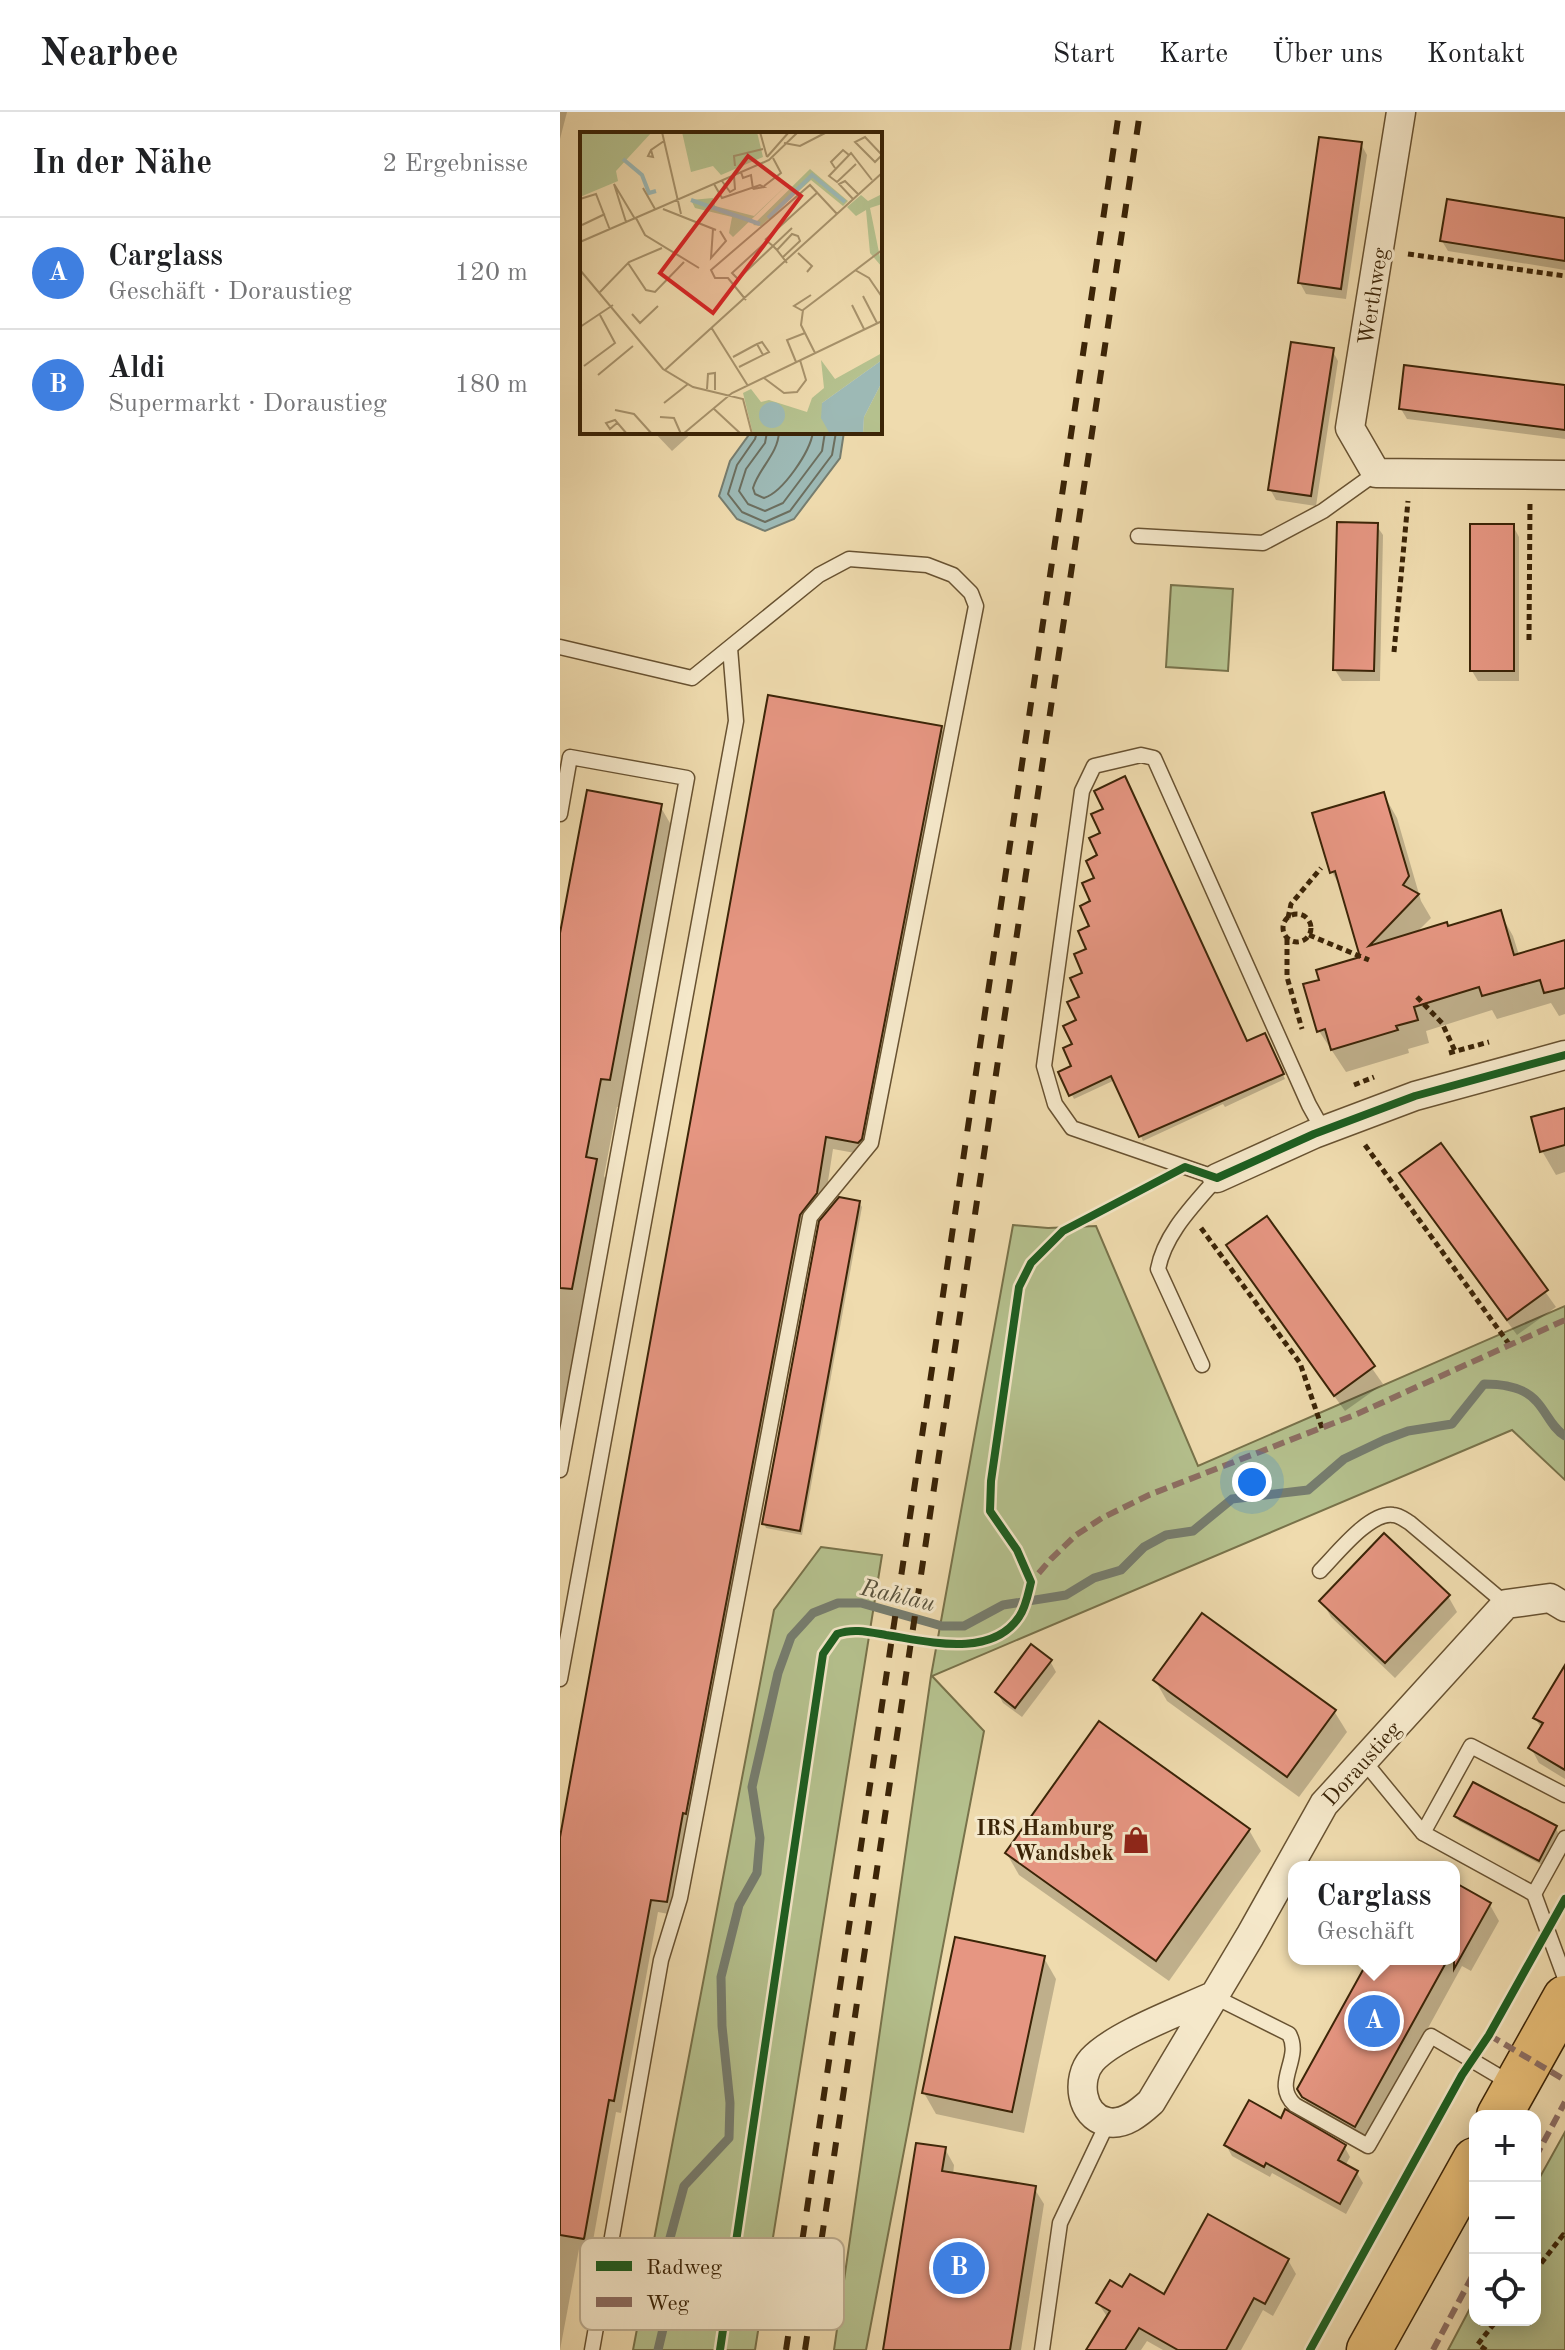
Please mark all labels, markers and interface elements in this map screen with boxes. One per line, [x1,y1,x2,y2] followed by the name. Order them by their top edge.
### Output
[40,36,179,74] text: Nearbee
[1053,41,1115,69] text: Start
[1159,41,1228,69] text: Karte
[1272,41,1383,69] text: Über uns
[1427,41,1525,69] text: Kontakt
[580,132,882,434] inset map
[32,147,212,181] text: In der Nähe
[382,151,528,177] text: 2 Ergebnisse
[108,242,223,272] text: Carglass
[1355,246,1393,347] street label: Werthweg
[48,260,68,286] text: A
[455,260,528,286] text: 120 m
[108,279,352,305] text: Geschäft · Doraustieg
[108,354,165,384] text: Aldi
[49,372,67,398] text: B
[455,372,528,398] text: 180 m
[108,391,387,417] text: Supermarkt · Doraustieg
[1232,1462,1272,1502] your location
[857,1576,938,1617] water label: Rahlau
[1319,1718,1406,1811] street label: Doraustieg
[976,1818,1114,1865] place label: IRS Hamburg Wandsbek
[1121,1825,1151,1855] shop icon: IRS Hamburg Wandsbek
[1288,1861,1460,1965] popup
[1317,1882,1431,1912] text: Carglass
[1317,1919,1414,1945] text: Geschäft
[1348,1991,1400,2051] pin: A
[1469,2110,1541,2326] map controls
[1469,2110,1541,2182] button: +
[1469,2182,1541,2254] button: −
[580,2238,844,2330] legend
[933,2238,985,2298] pin: B
[1469,2254,1541,2326] button: locate
[646,2257,722,2279] text: Radweg
[646,2293,690,2315] text: Weg

